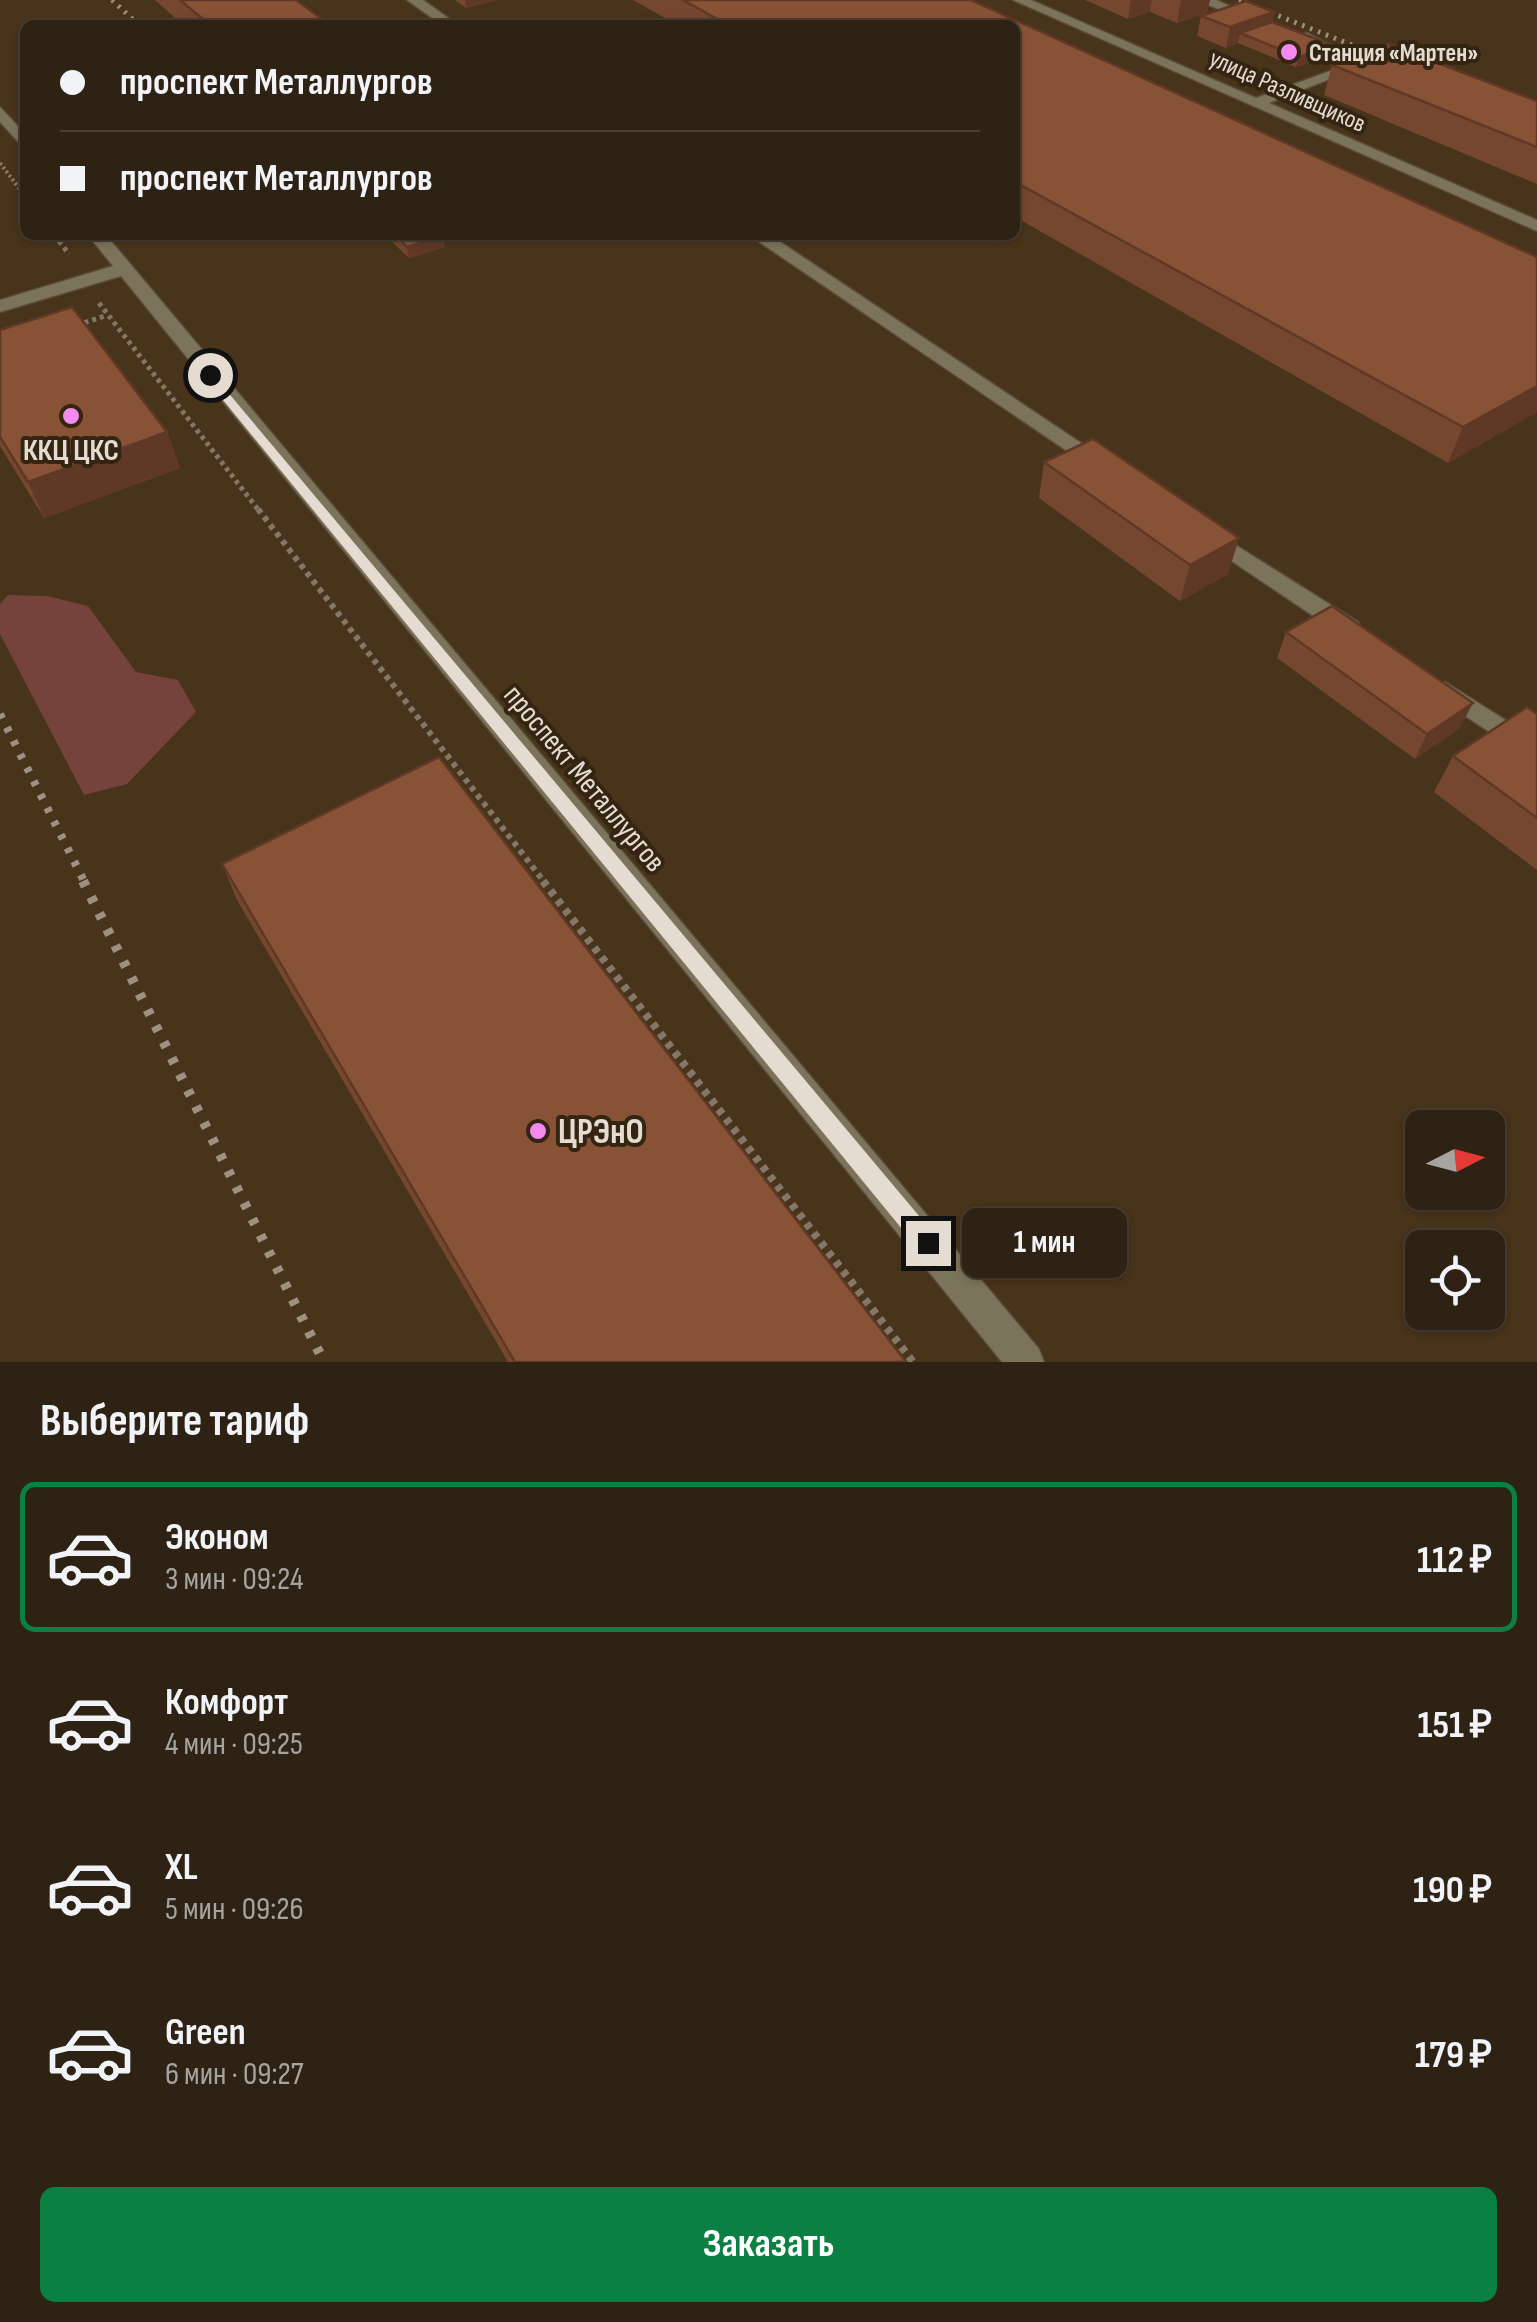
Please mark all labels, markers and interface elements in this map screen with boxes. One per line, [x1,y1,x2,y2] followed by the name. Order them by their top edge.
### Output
[1309,38,1478,69] place label: Станция «Мартен»
[1278,41,1300,63] marker: Станция «Мартен»
[1204,43,1370,140] street label: улица Разливщиков
[120,60,433,105] text: проспект Металлургов
[120,156,433,201] text: проспект Металлургов
[188,353,233,398] route start
[60,405,82,427] marker: ККЦ ЦКС
[23,433,119,469] place label: ККЦ ЦКС
[496,678,673,879] street label: проспект Металлургов
[1405,1110,1505,1210] north arrow
[1405,1110,1505,1330] map controls
[558,1111,644,1154] place label: ЦРЭнО
[527,1120,549,1142] marker: ЦРЭнО
[963,1208,1128,1278] callout: 1 мин
[906,1221,951,1266] route end
[1013,1223,1076,1262] text: 1 мин
[1405,1230,1505,1330] button: locate
[40,1394,309,1449] text: Выберите тариф
[45,1512,135,1602] icon: car
[165,1515,269,1560] text: Эконом
[1417,1538,1492,1583] text: 112 ₽
[165,1560,303,1599] text: 3 мин · 09:24
[45,1677,135,1767] icon: car
[165,1680,288,1725] text: Комфорт
[1417,1703,1492,1748] text: 151 ₽
[165,1725,303,1764] text: 4 мин · 09:25
[45,1842,135,1932] icon: car
[165,1845,198,1890] text: XL
[1413,1868,1492,1913] text: 190 ₽
[165,1890,304,1929] text: 5 мин · 09:26
[45,2007,135,2097] icon: car
[165,2010,246,2055] text: Green
[1415,2033,1492,2078] text: 179 ₽
[165,2055,304,2094] text: 6 мин · 09:27
[40,2187,1497,2302] button: Заказать

